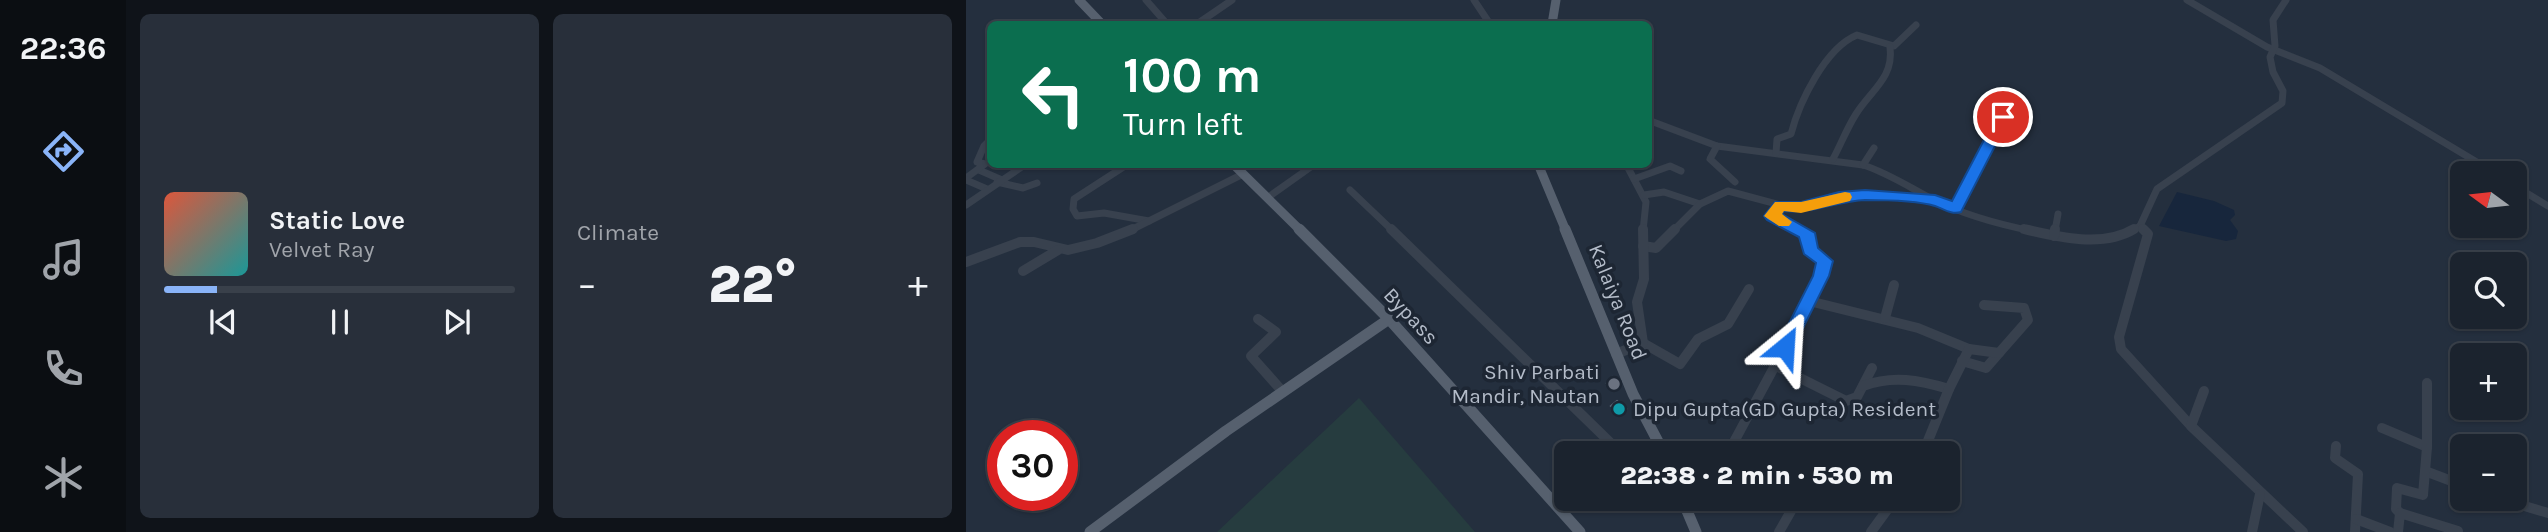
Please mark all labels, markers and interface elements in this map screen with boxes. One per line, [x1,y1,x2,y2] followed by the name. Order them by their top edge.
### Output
[20,30,106,67] text: 22:36
[1123,47,1261,104] text: 100 m
[1008,49,1099,140] icon: left
[1973,87,2033,147] pin
[1984,98,2022,136] icon: arrive
[1123,106,1243,143] text: Turn left
[39,127,88,176] icon: directions
[2450,161,2527,238] north arrow
[2450,161,2527,511] map controls
[269,205,405,236] text: Static Love
[577,219,659,246] text: Climate
[39,235,88,284] icon: music
[269,236,374,263] text: Velvet Ray
[1584,241,1652,363] street label: Kalaiya Road
[2450,252,2527,329] button: search
[708,254,797,315] text: 22°
[577,262,597,307] text: −
[908,262,928,307] text: +
[1379,283,1443,349] street label: Bypass
[204,303,242,341] icon: previous
[321,303,359,341] icon: pause
[438,303,476,341] icon: next
[1748,310,1822,384] position arrow
[2450,343,2527,420] button: +
[39,344,88,393] icon: phone
[1452,360,1600,408] place label: Shiv Parbati Mandir, Nautan
[1606,376,1622,392] marker: Shiv Parbati Mandir, Nautan
[1633,397,1936,421] place label: Dipu Gupta(GD Gupta) Resident
[1611,401,1627,417] marker: Dipu Gupta(GD Gupta) Resident
[987,420,1078,511] speed limit sign: 30
[2450,434,2527,511] button: −
[39,453,88,502] icon: climate
[1620,460,1894,491] text: 22:38 · 2 min · 530 m

